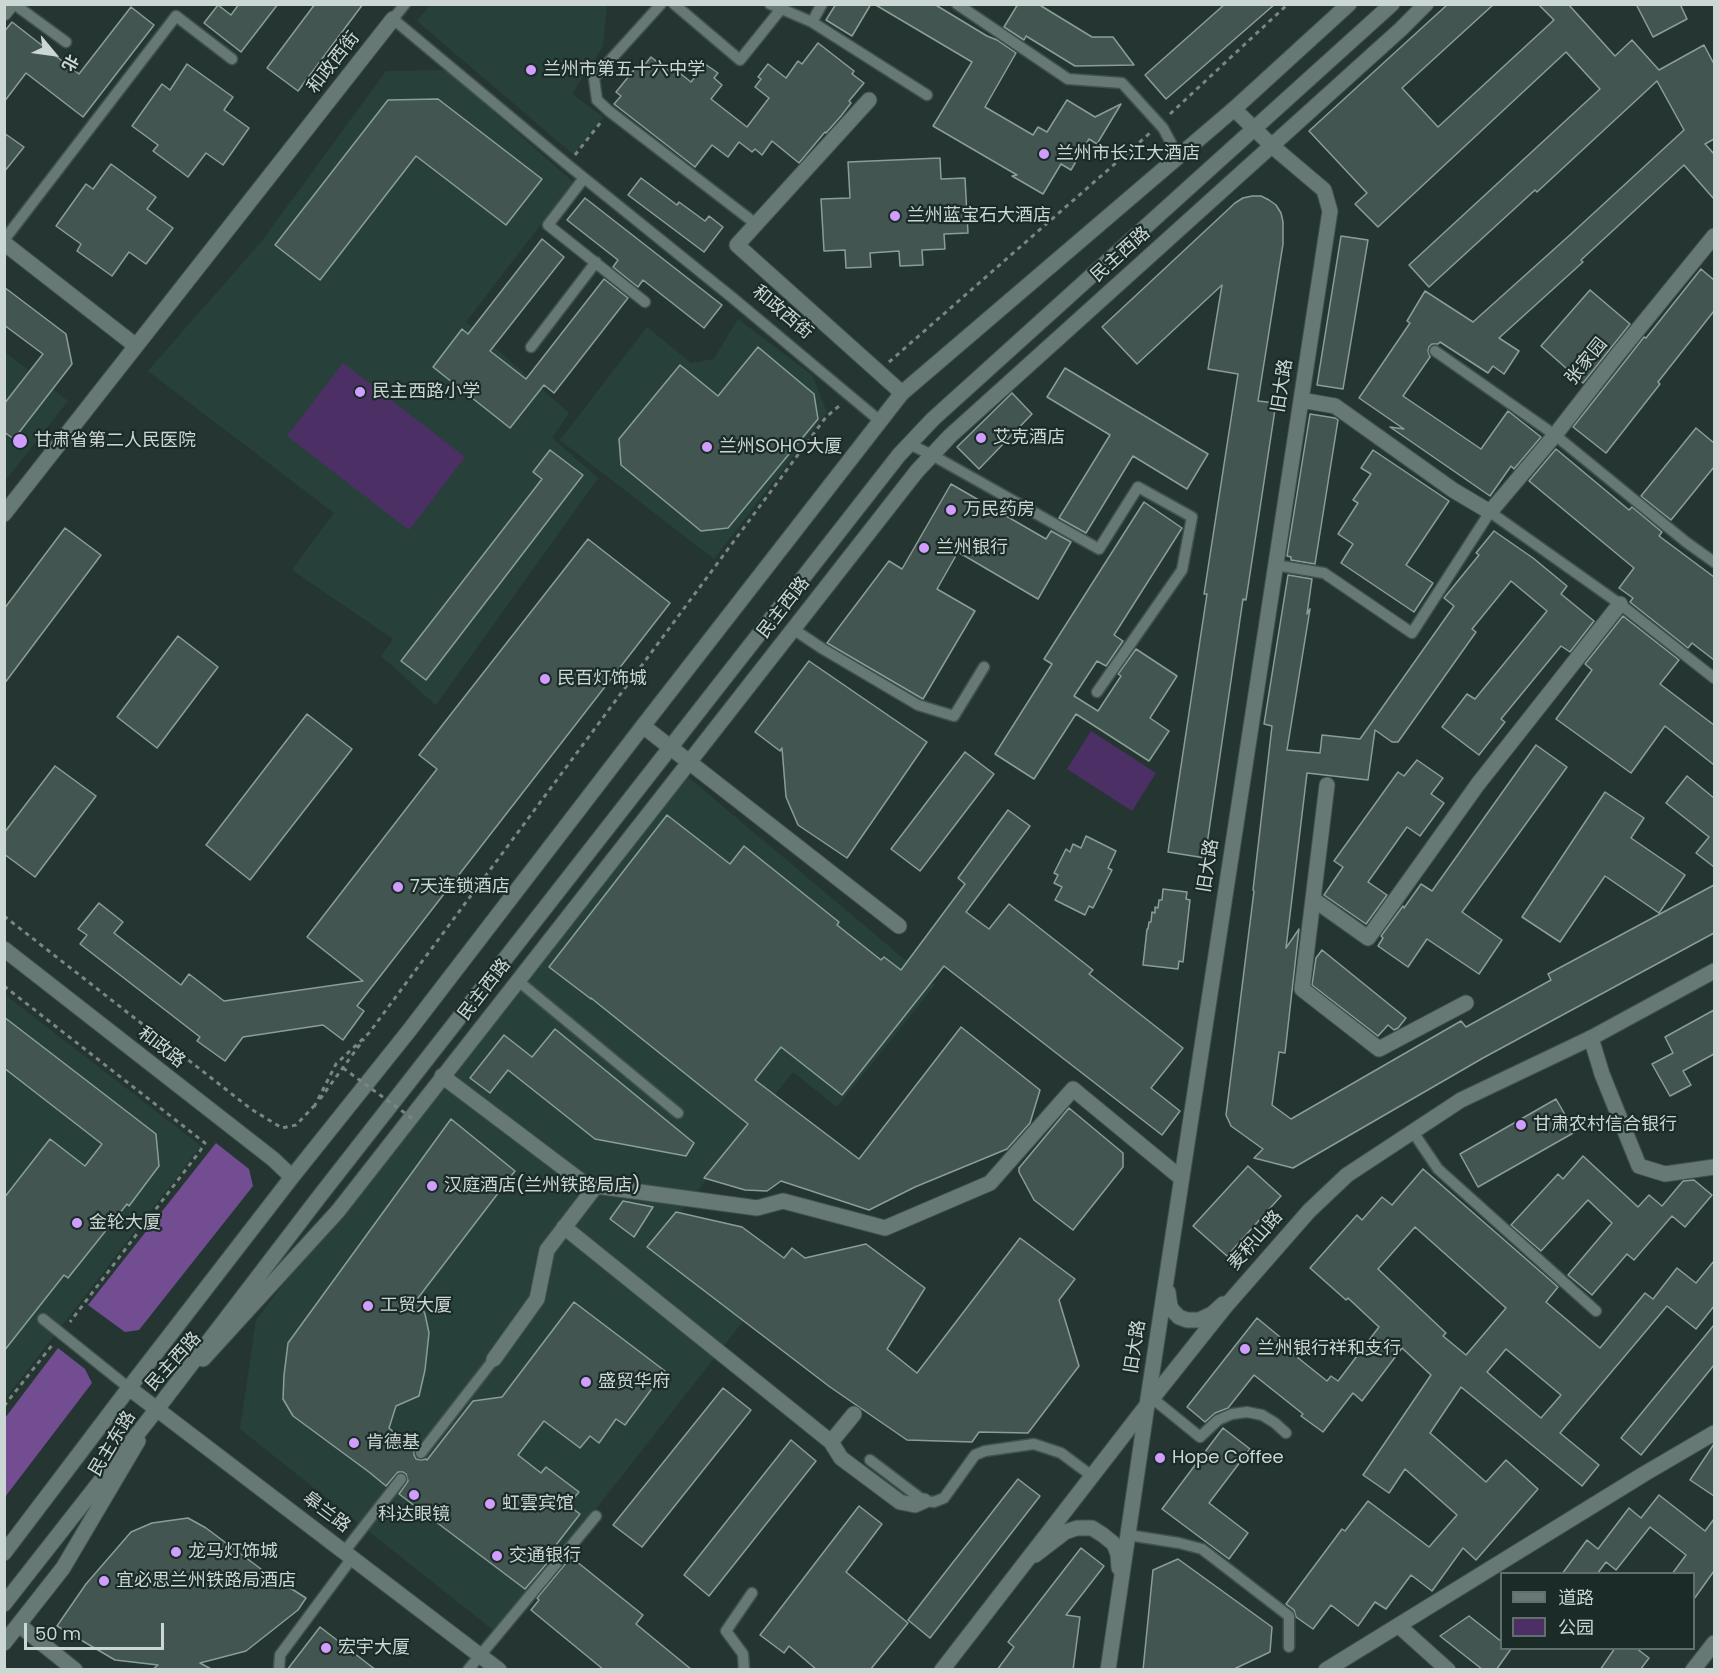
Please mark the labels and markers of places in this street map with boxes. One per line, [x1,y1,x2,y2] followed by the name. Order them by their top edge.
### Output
[543,59,705,81] place label: 兰州市第五十六中学
[524,63,538,77] marker: 兰州市第五十六中学
[1056,143,1200,165] place label: 兰州市长江大酒店
[1037,147,1051,161] marker: 兰州市长江大酒店
[907,205,1051,227] place label: 兰州蓝宝石大酒店
[888,209,902,223] marker: 兰州蓝宝石大酒店
[372,381,480,403] place label: 民主西路小学
[353,385,367,399] marker: 民主西路小学
[993,427,1065,449] place label: 艾克酒店
[34,430,196,452] place label: 甘肃省第二人民医院
[974,431,988,445] marker: 艾克酒店
[11,432,29,450] marker: 甘肃省第二人民医院
[719,436,842,458] place label: 兰州SOHO大厦
[700,440,714,454] marker: 兰州SOHO大厦
[963,499,1035,521] place label: 万民药房
[944,503,958,517] marker: 万民药房
[936,537,1008,559] place label: 兰州银行
[917,541,931,555] marker: 兰州银行
[557,668,647,690] place label: 民百灯饰城
[538,672,552,686] marker: 民百灯饰城
[410,876,510,898] place label: 7天连锁酒店
[391,880,405,894] marker: 7天连锁酒店
[1533,1114,1677,1136] place label: 甘肃农村信合银行
[1514,1118,1528,1132] marker: 甘肃农村信合银行
[444,1175,640,1197] place label: 汉庭酒店(兰州铁路局店)
[425,1179,439,1193] marker: 汉庭酒店(兰州铁路局店)
[89,1212,161,1234] place label: 金轮大厦
[70,1216,84,1230] marker: 金轮大厦
[380,1295,452,1317] place label: 工贸大厦
[361,1299,375,1313] marker: 工贸大厦
[1257,1338,1401,1360] place label: 兰州银行祥和支行
[1238,1342,1252,1356] marker: 兰州银行祥和支行
[598,1371,670,1393] place label: 盛贸华府
[579,1375,593,1389] marker: 盛贸华府
[366,1432,420,1454] place label: 肯德基
[347,1436,361,1450] marker: 肯德基
[1172,1447,1284,1469] place label: Hope Coffee
[1153,1451,1167,1465] marker: Hope Coffee
[407,1488,421,1502] marker: 科达眼镜
[502,1493,574,1515] place label: 虹雲宾馆
[483,1497,497,1511] marker: 虹雲宾馆
[378,1504,450,1526] place label: 科达眼镜
[188,1541,278,1563] place label: 龙马灯饰城
[169,1545,183,1559] marker: 龙马灯饰城
[509,1545,581,1567] place label: 交通银行
[490,1549,504,1563] marker: 交通银行
[116,1570,296,1592] place label: 宜必思兰州铁路局酒店
[97,1574,111,1588] marker: 宜必思兰州铁路局酒店
[338,1637,410,1659] place label: 宏宇大厦
[319,1641,333,1655] marker: 宏宇大厦

